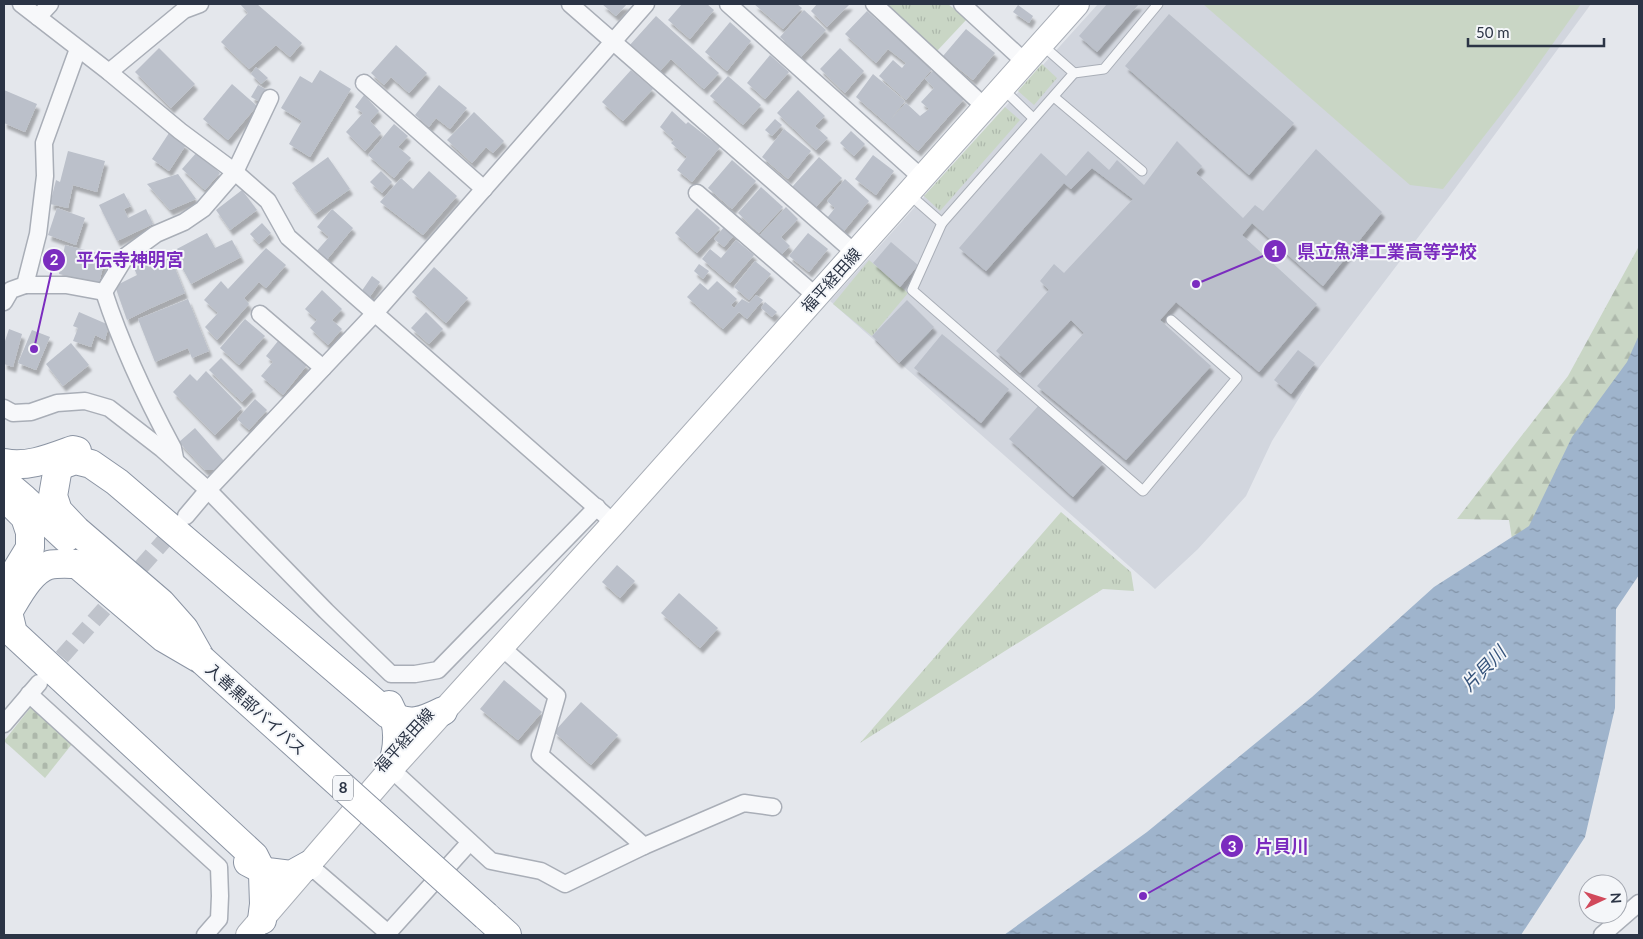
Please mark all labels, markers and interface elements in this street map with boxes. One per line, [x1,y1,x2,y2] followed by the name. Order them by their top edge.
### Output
[1468,15,1604,47] scale bar
[1476,23,1510,41] text: 50 m
[1262,235,1487,268] callout: 県立魚津工業高等学校
[1297,240,1477,262] text: 県立魚津工業高等学校
[1271,242,1279,260] text: 1
[41,243,194,276] callout: 平伝寺神明宮
[797,244,864,316] street label: 福平経田線
[76,248,184,270] text: 平伝寺神明宮
[50,250,59,268] text: 2
[1457,640,1511,695] water label: 片貝川
[203,659,310,758] street label: 入善黒部バイパス
[370,704,437,776] street label: 福平経田線
[333,776,353,800] road number: 8
[1220,830,1319,863] callout: 片貝川
[1255,835,1309,857] text: 片貝川
[1228,837,1236,855] text: 3
[1578,874,1628,924] north arrow
[1608,892,1625,904] text: N

